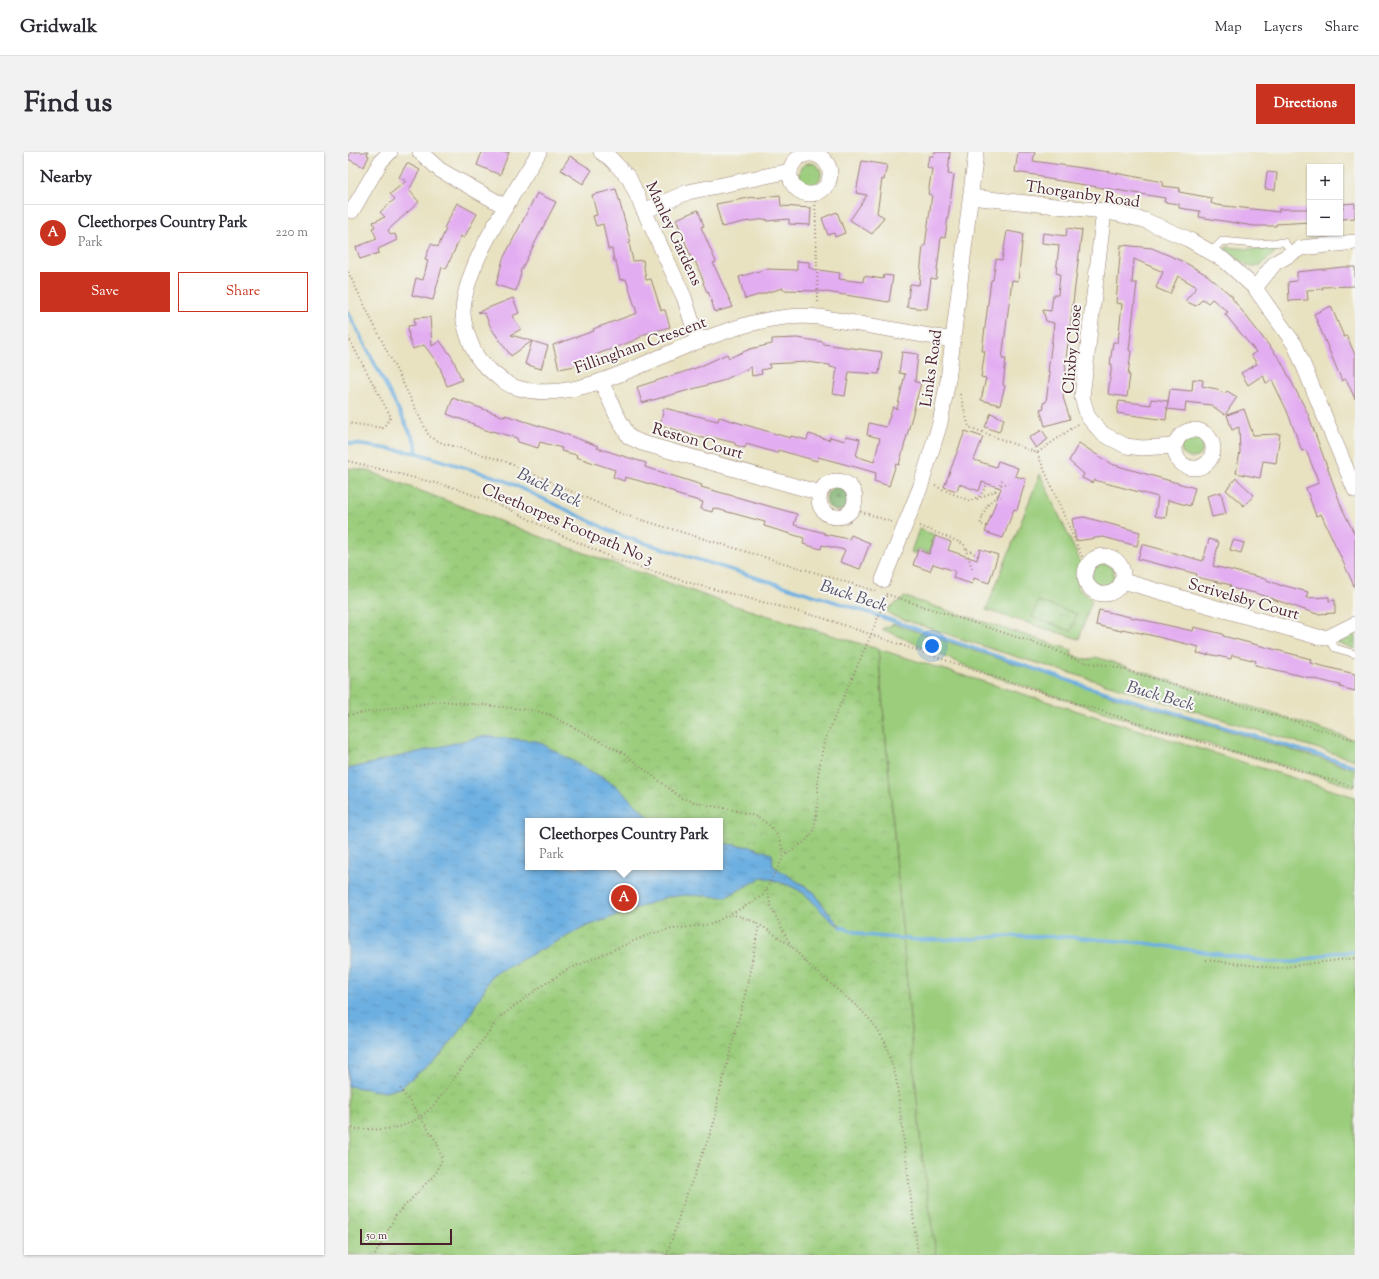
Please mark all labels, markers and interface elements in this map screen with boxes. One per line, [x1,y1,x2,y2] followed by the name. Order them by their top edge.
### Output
[20,14,97,41] text: Gridwalk
[1215,18,1242,38] text: Map
[1264,18,1302,38] text: Layers
[1324,18,1359,38] text: Share
[24,84,112,124] text: Find us
[1256,84,1355,124] button: Directions
[1307,164,1343,236] map controls
[1307,164,1343,200] button: +
[40,166,92,190] text: Nearby
[1024,176,1141,215] street label: Thorganby Road
[638,178,707,290] street label: Manley Gardens
[1307,200,1343,236] button: −
[78,213,247,234] text: Cleethorpes Country Park
[48,224,58,242] text: A
[275,224,308,242] text: 220 m
[78,234,103,252] text: Park
[40,272,170,312] button: Save
[178,272,308,312] button: Share
[1058,303,1089,395] street label: Clixby Close
[572,312,711,381] street label: Fillingham Crescent
[916,328,949,409] street label: Links Road
[649,418,746,467] street label: Reston Court
[513,463,586,515] water label: Buck Beck
[478,479,656,572] street label: Cleethorpes Footpath No 3
[1185,574,1302,627] street label: Scrivelsby Court
[817,575,890,619] water label: Buck Beck
[922,636,942,656] your location
[1124,676,1197,718] water label: Buck Beck
[525,818,723,870] popup
[539,825,709,846] text: Cleethorpes Country Park
[539,846,564,864] text: Park
[611,883,637,913] pin: A
[360,1227,452,1246] scale bar
[366,1228,387,1244] text: 50 m

